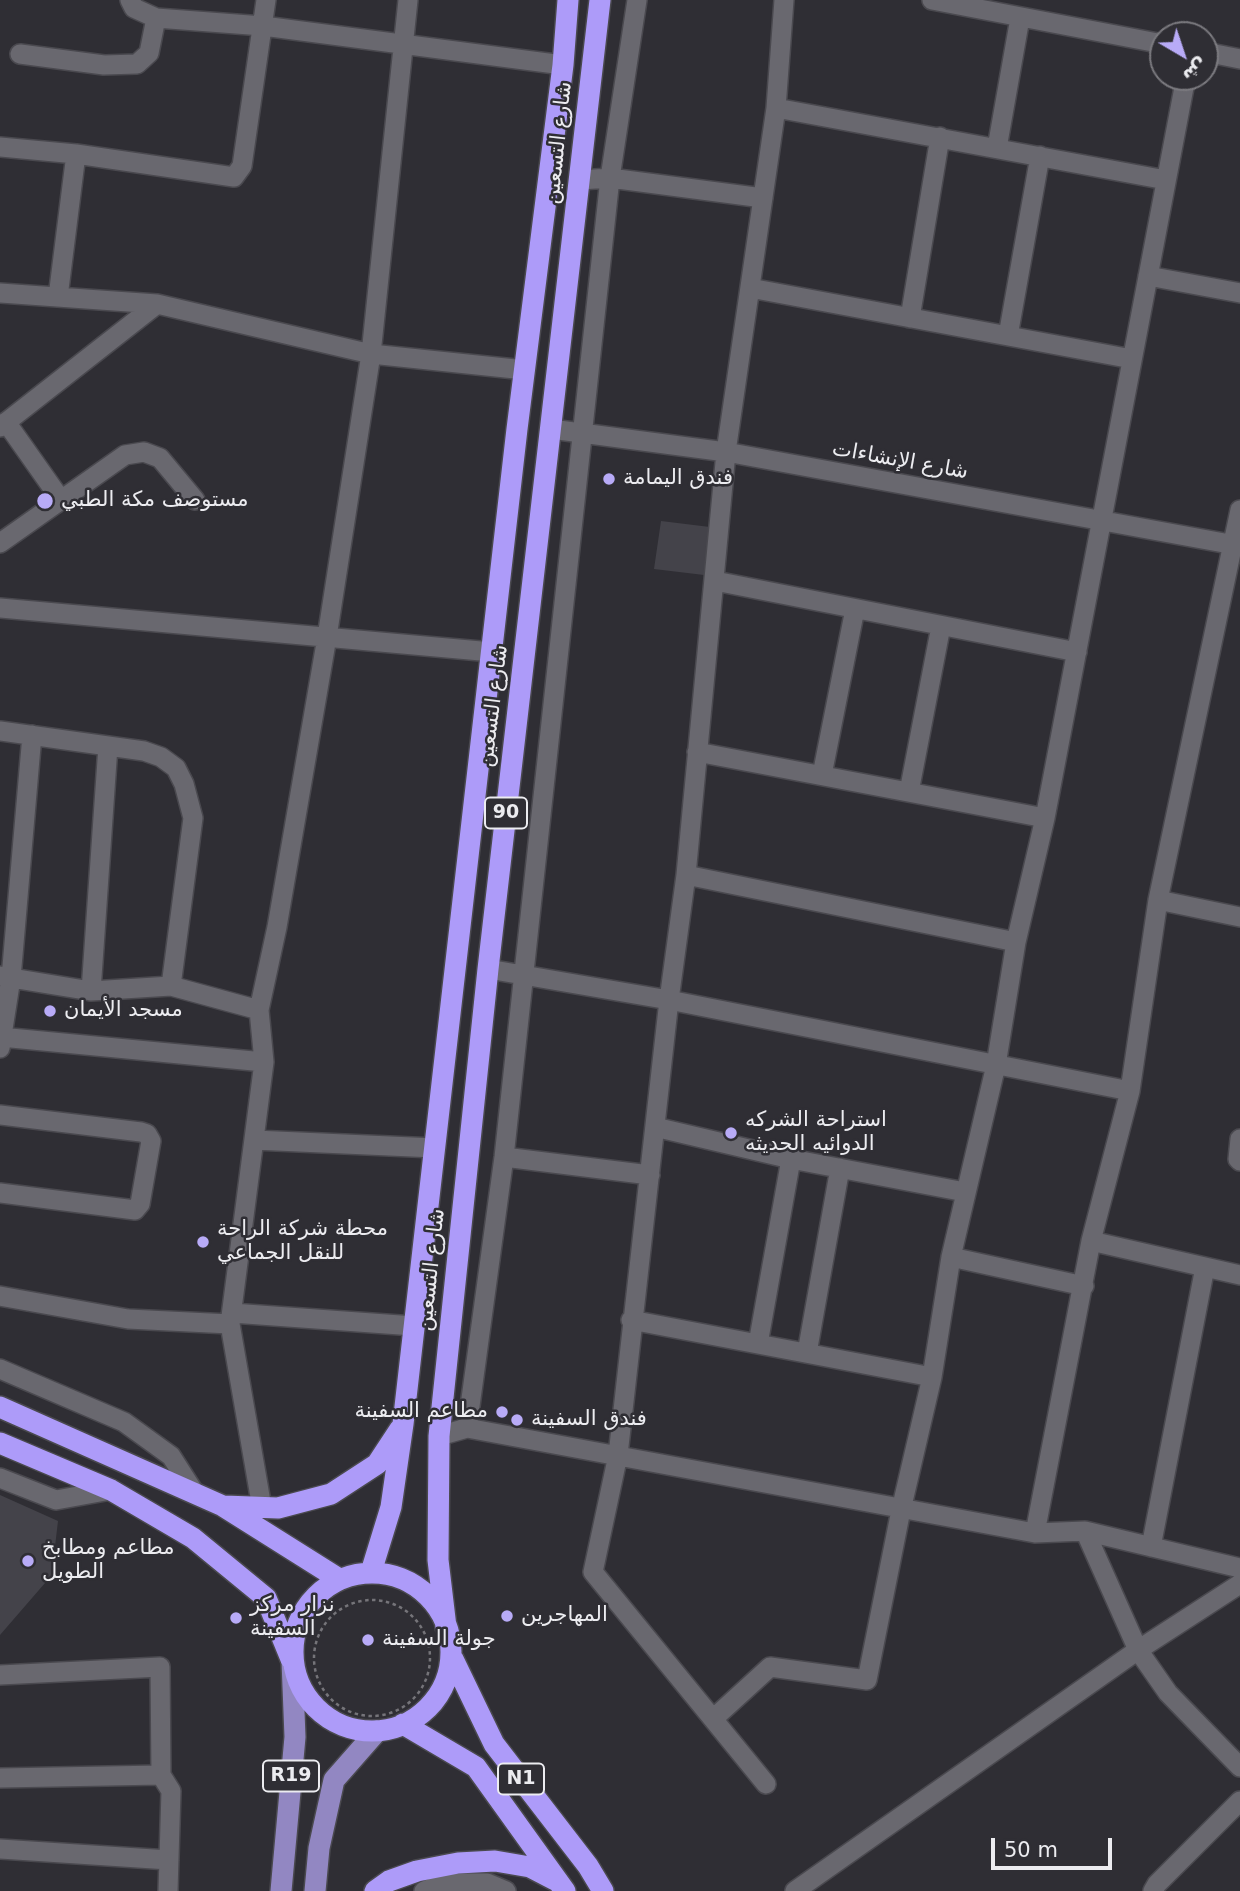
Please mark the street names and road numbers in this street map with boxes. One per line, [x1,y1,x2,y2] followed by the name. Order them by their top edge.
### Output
[540,80,578,206] street label: شارع التسعين
[830,437,970,485] street label: شارع الإنشاءات
[474,643,514,769] street label: شارع التسعين
[485,798,527,828] road number: 90
[413,1207,451,1333] street label: شارع التسعين
[263,1760,319,1792] road number: R19
[498,1764,544,1794] road number: N1

